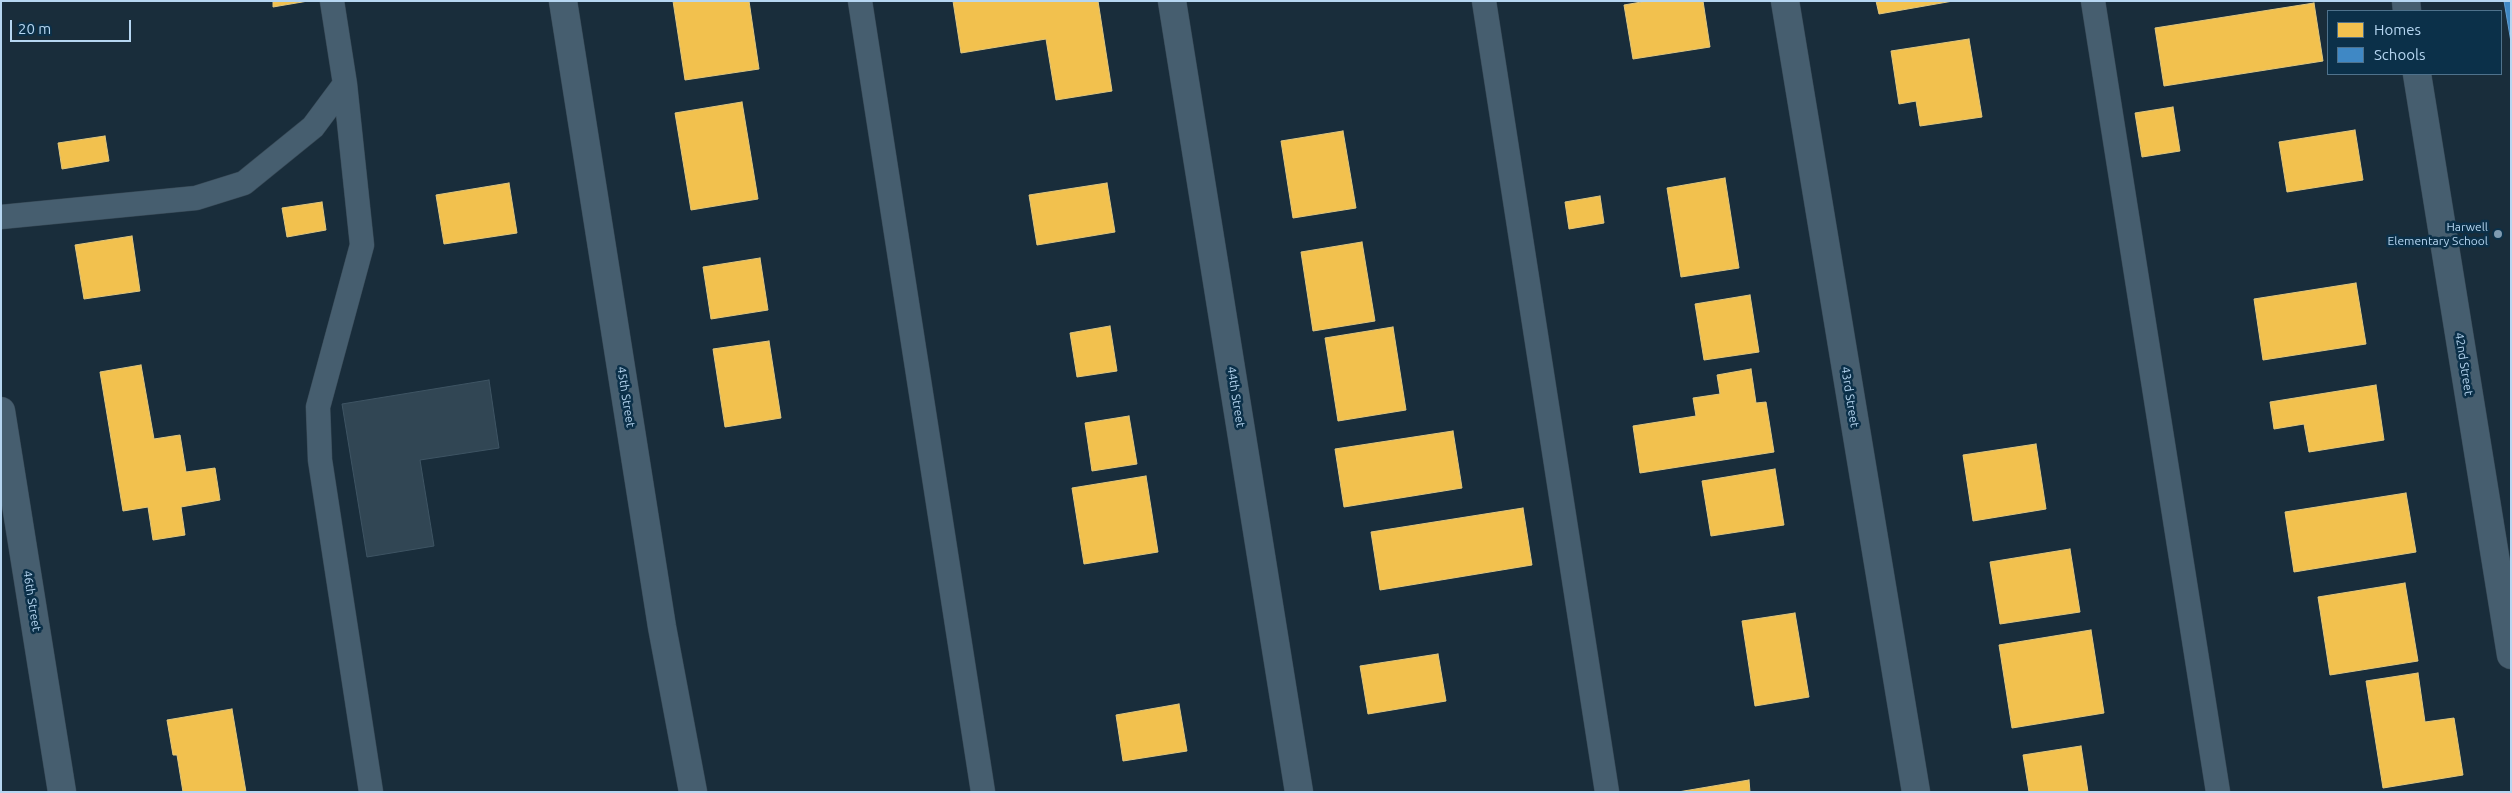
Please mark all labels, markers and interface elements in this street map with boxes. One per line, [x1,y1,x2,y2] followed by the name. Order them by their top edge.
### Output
[12,10,134,42] scale bar
[2327,10,2502,75] legend
[18,20,51,37] text: 20 m
[2374,21,2421,38] text: Homes
[2374,46,2425,63] text: Schools
[2388,220,2488,248] place label: Harwell Elementary School
[2492,228,2504,240] marker: Harwell Elementary School
[2452,331,2476,397] street label: 42nd Street
[614,366,638,428] street label: 45th Street
[1224,366,1248,428] street label: 44th Street
[1838,366,1862,428] street label: 43rd Street
[20,570,44,632] street label: 46th Street

